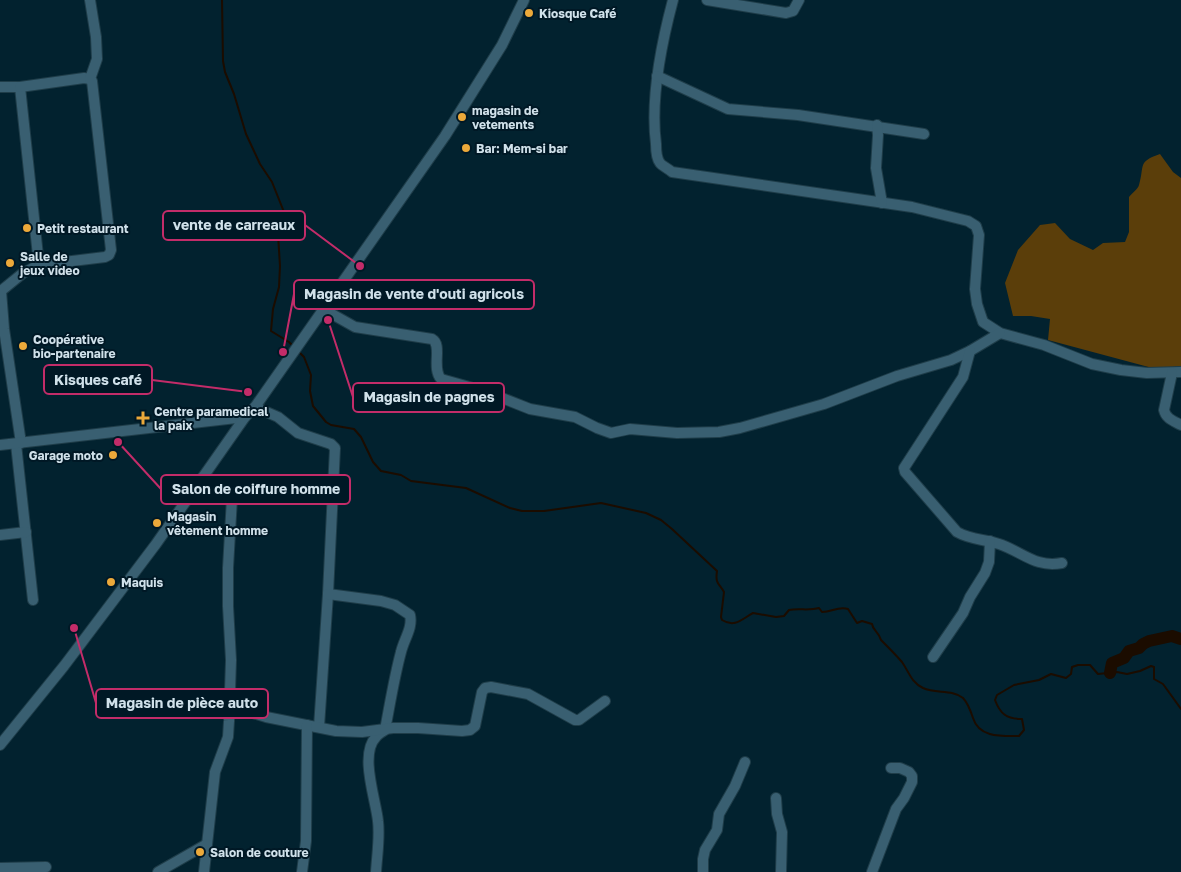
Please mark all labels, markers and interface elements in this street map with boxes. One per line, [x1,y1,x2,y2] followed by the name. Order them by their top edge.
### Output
[539,6,616,21] place label: Kiosque Café
[523,7,535,19] marker: Kiosque Café
[472,103,539,132] place label: magasin de vetements
[456,111,468,123] marker: magasin de vetements
[476,141,568,156] place label: Bar: Mem-si bar
[460,142,472,154] marker: Bar: Mem-si bar
[163,211,305,240] callout: vente de carreaux
[173,216,295,233] text: vente de carreaux
[37,221,129,236] place label: Petit restaurant
[21,222,33,234] marker: Petit restaurant
[19,249,80,278] place label: Salle de jeux video
[4,257,16,269] marker: Salle de jeux video
[294,280,534,309] callout: Magasin de vente d'outi agricols
[304,285,524,302] text: Magasin de vente d'outi agricols
[33,332,116,361] place label: Coopérative bio-partenaire
[17,340,29,352] marker: Coopérative bio-partenaire
[44,365,152,394] callout: Kisques café
[54,371,142,388] text: Kisques café
[353,383,504,412] callout: Magasin de pagnes
[363,388,495,405] text: Magasin de pagnes
[154,404,268,433] place label: Centre paramedical la paix
[136,411,150,425] marker: Centre paramedical la paix
[29,448,103,463] place label: Garage moto
[107,449,119,461] marker: Garage moto
[161,475,350,504] callout: Salon de coiffure homme
[172,480,340,497] text: Salon de coiffure homme
[167,509,268,538] place label: Magasin vêtement homme
[151,517,163,529] marker: Magasin vêtement homme
[121,575,163,590] place label: Maquis
[105,576,117,588] marker: Maquis
[96,689,268,718] callout: Magasin de pièce auto
[106,694,258,711] text: Magasin de pièce auto
[210,845,309,860] place label: Salon de couture
[194,846,206,858] marker: Salon de couture

